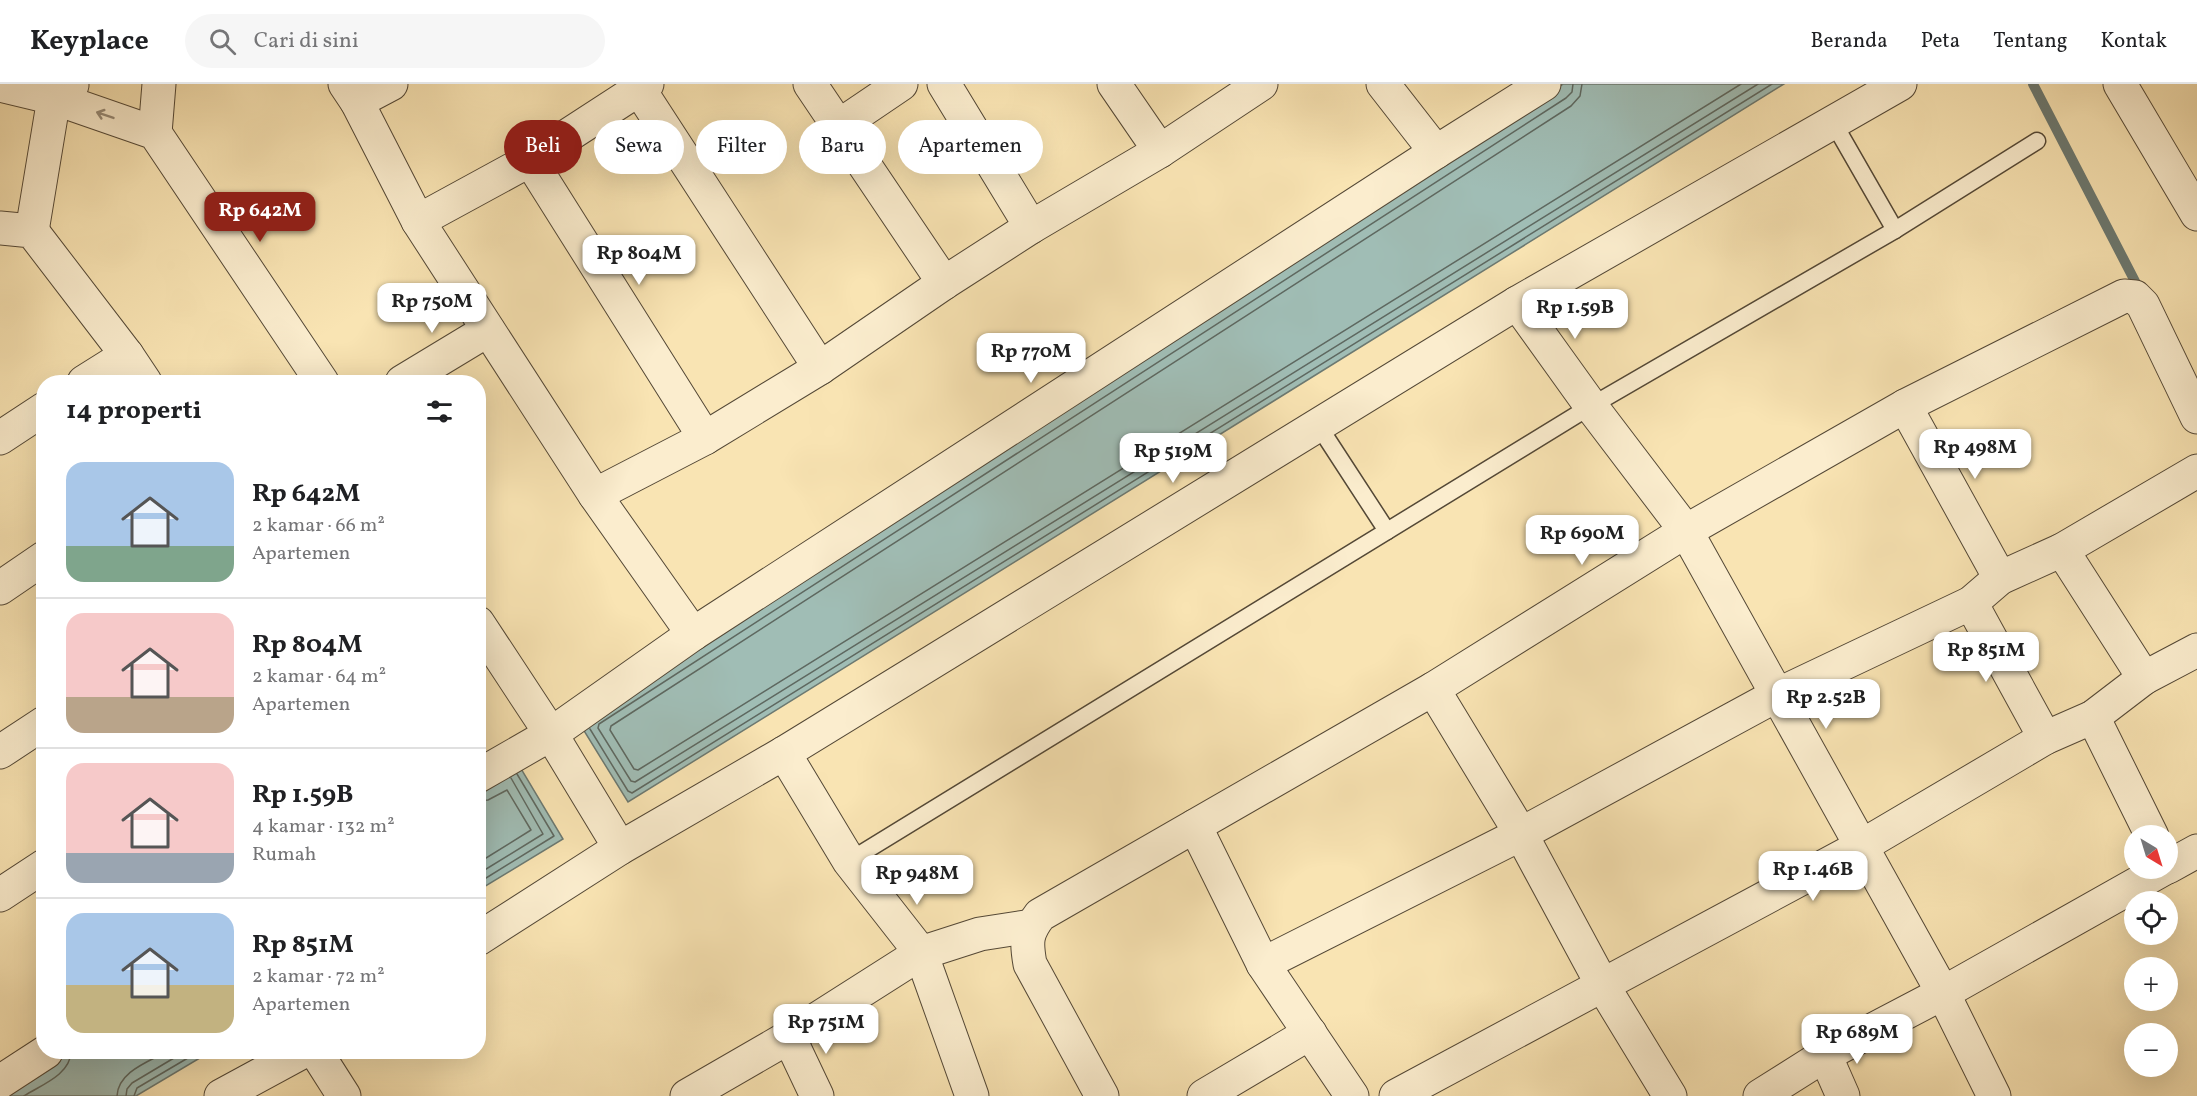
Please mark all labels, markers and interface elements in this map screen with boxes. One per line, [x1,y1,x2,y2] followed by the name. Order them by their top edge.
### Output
[185,14,605,68] search box
[30,22,149,61] text: Keyplace
[206,25,239,58] icon: search
[254,26,359,57] text: Cari di sini
[1810,27,1888,56] text: Beranda
[1921,27,1960,56] text: Peta
[1993,27,2068,56] text: Tentang
[2101,27,2167,56] text: Kontak
[96,109,115,120] one-way arrow
[504,120,582,174] chip: Beli
[594,120,684,174] chip: Sewa
[696,120,787,174] chip: Filter
[799,120,886,174] chip: Baru
[898,120,1043,174] chip: Apartemen
[205,192,315,243] pin: Rp 642M
[218,197,302,225] text: Rp 642M
[584,235,694,286] pin: Rp 804M
[597,240,681,268] text: Rp 804M
[377,283,487,334] pin: Rp 750M
[391,288,473,316] text: Rp 750M
[1513,289,1637,340] pin: Rp 1.59B
[1536,294,1614,322] text: Rp 1.59B
[976,333,1086,384] pin: Rp 770M
[991,338,1071,366] text: Rp 770M
[66,393,202,429] text: 14 properti
[423,395,456,428] icon: filters
[1920,429,2030,480] pin: Rp 498M
[1118,433,1228,484] pin: Rp 519M
[1933,434,2017,462] text: Rp 498M
[1134,438,1212,466] text: Rp 519M
[252,476,360,512] text: Rp 642M
[114,486,186,558] icon: home
[252,512,385,540] text: 2 kamar · 66 m²
[1527,515,1637,566] pin: Rp 690M
[1540,520,1624,548] text: Rp 690M
[252,540,351,568] text: Apartemen
[252,627,362,663] text: Rp 804M
[1931,632,2041,683] pin: Rp 851M
[114,637,186,709] icon: home
[1947,637,2025,665] text: Rp 851M
[252,663,386,691] text: 2 kamar · 64 m²
[1764,679,1888,730] pin: Rp 2.52B
[1786,684,1866,712] text: Rp 2.52B
[252,691,351,719] text: Apartemen
[252,777,353,813] text: Rp 1.59B
[114,787,186,859] icon: home
[252,813,395,841] text: 4 kamar · 132 m²
[2124,825,2178,879] north arrow
[2124,825,2178,1077] map controls
[252,841,317,869] text: Rumah
[1751,851,1875,902] pin: Rp 1.46B
[862,855,972,906] pin: Rp 948M
[1773,856,1853,884] text: Rp 1.46B
[875,860,959,888] text: Rp 948M
[2124,891,2178,945] button: locate
[252,927,354,963] text: Rp 851M
[114,937,186,1009] icon: home
[2124,957,2178,1011] button: +
[252,963,385,991] text: 2 kamar · 72 m²
[252,991,351,1019] text: Apartemen
[771,1004,881,1055] pin: Rp 751M
[787,1009,865,1037] text: Rp 751M
[1802,1014,1912,1065] pin: Rp 689M
[1816,1019,1898,1047] text: Rp 689M
[2124,1023,2178,1077] button: −

